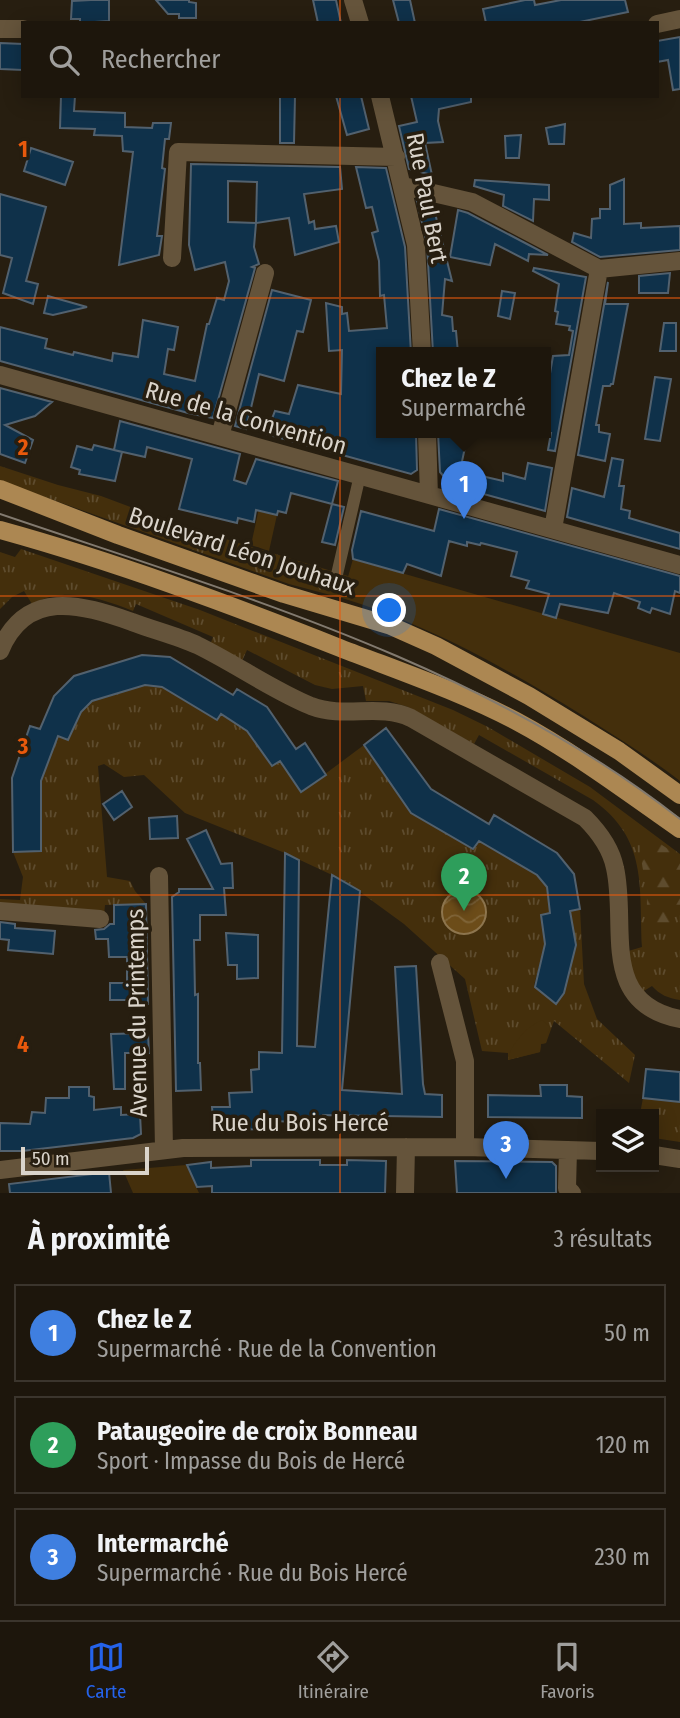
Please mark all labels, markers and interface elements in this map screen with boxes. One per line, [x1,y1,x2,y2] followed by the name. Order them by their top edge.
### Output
[21,21,659,98] search box
[45,41,83,79] icon: search
[101,44,220,75] text: Rechercher
[401,131,453,266] street label: Rue Paul Bert
[18,135,28,163] text: 1
[376,347,551,438] popup
[401,363,496,394] text: Chez le Z
[142,376,350,460] street label: Rue de la Convention
[401,394,526,422] text: Supermarché
[17,433,29,461] text: 2
[441,461,487,519] pin: 1
[125,501,359,601] street label: Boulevard Léon Jouhaux
[372,593,406,627] your location
[17,732,29,760] text: 3
[441,853,487,911] pin: 2
[121,908,153,1118] street label: Avenue du Printemps
[17,1030,29,1058] text: 4
[211,1109,389,1137] street label: Rue du Bois Hercé
[596,1109,659,1172] map controls
[596,1109,659,1172] button: layers
[483,1121,529,1179] pin: 3
[21,1144,149,1176] scale bar
[32,1147,70,1170] text: 50 m
[28,1221,170,1257] text: À proximité
[554,1225,652,1253] text: 3 résultats
[97,1304,192,1335] text: Chez le Z
[48,1319,58,1347] text: 1
[604,1319,650,1347] text: 50 m
[97,1335,437,1363] text: Supermarché · Rue de la Convention
[97,1416,418,1447] text: Pataugeoire de croix Bonneau
[48,1431,58,1459] text: 2
[596,1431,650,1459] text: 120 m
[97,1447,405,1475] text: Sport · Impasse du Bois de Hercé
[97,1528,229,1559] text: Intermarché
[48,1543,58,1571] text: 3
[594,1543,650,1571] text: 230 m
[97,1559,408,1587] text: Supermarché · Rue du Bois Hercé
[86,1638,126,1703] tab: Carte
[298,1638,369,1703] tab: Itinéraire
[540,1638,594,1703] tab: Favoris

